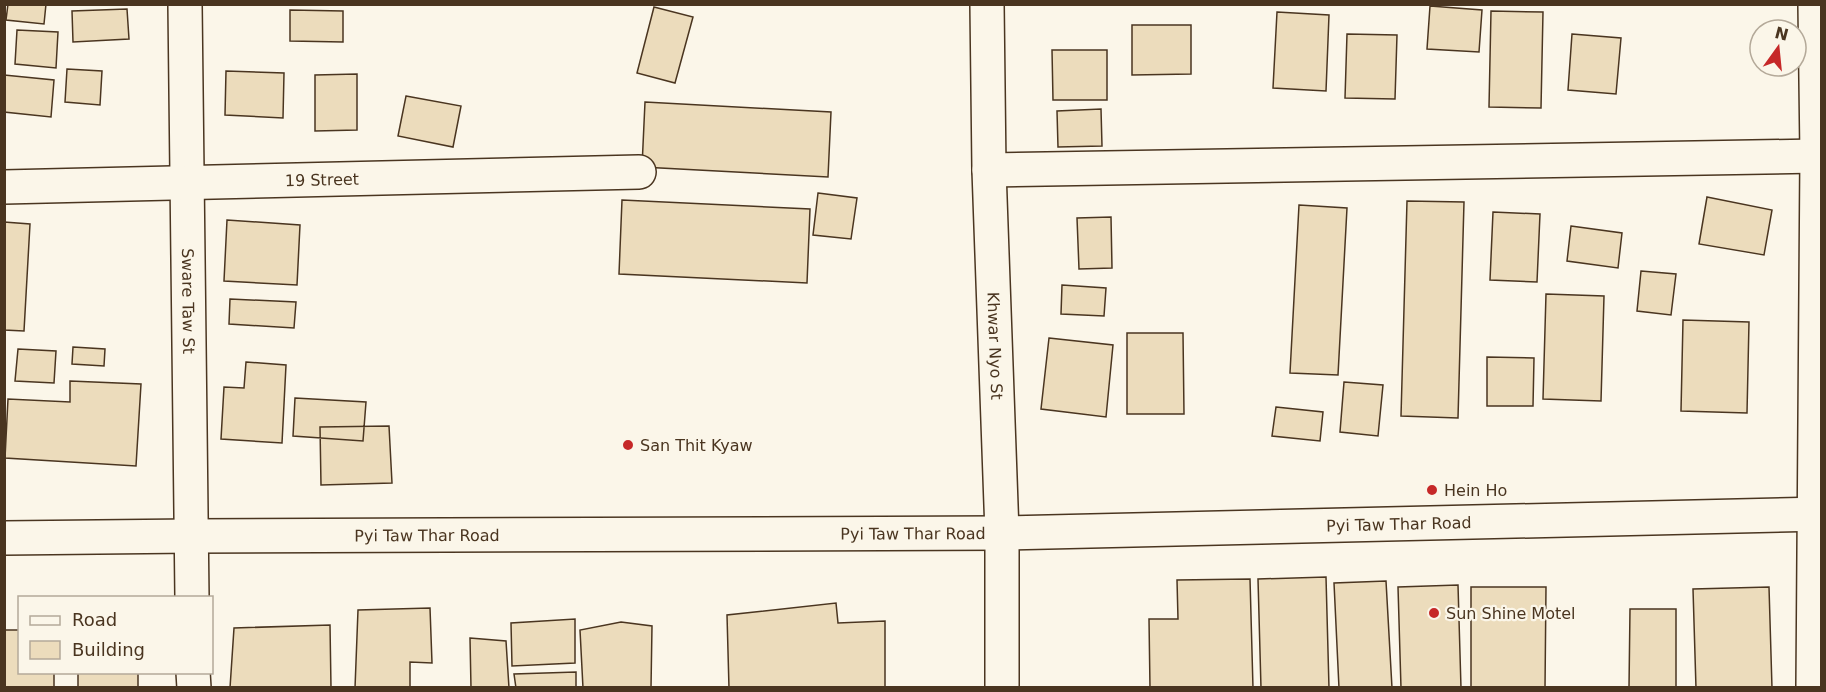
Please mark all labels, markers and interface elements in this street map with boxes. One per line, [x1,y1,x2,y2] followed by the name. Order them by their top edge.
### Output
[1748,18,1808,78] north arrow
[1773,23,1791,45] text: N
[285,170,359,190] street label: 19 Street
[178,248,198,354] street label: Sware Taw St
[983,292,1006,400] street label: Khwar Nyo St
[640,436,753,455] place label: San Thit Kyaw
[621,438,635,452] marker: San Thit Kyaw
[1444,481,1507,500] place label: Hein Ho
[1425,483,1439,497] marker: Hein Ho
[1326,513,1472,535] street label: Pyi Taw Thar Road
[840,524,986,544] street label: Pyi Taw Thar Road
[354,526,500,545] street label: Pyi Taw Thar Road
[18,596,213,674] legend
[1446,604,1576,623] place label: Sun Shine Motel
[1427,606,1441,620] marker: Sun Shine Motel
[72,609,117,630] text: Road
[72,639,145,660] text: Building

